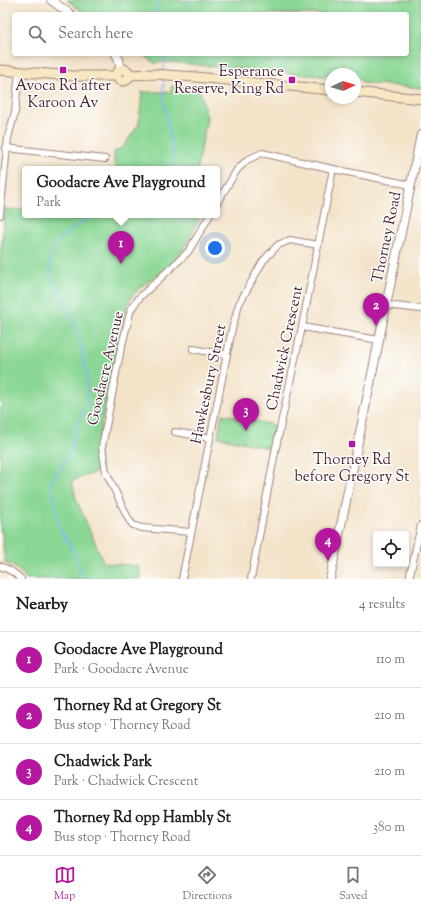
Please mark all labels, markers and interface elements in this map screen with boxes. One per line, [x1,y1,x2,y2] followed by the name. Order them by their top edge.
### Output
[12,12,409,56] search box
[26,23,48,45] icon: search
[58,24,133,45] text: Search here
[174,62,285,100] place label: Esperance Reserve, King Rd
[58,65,68,75] marker: Avoca Rd after Karoon Av
[325,68,361,104] north arrow
[287,75,297,85] marker: Esperance Reserve, King Rd
[15,76,111,114] place label: Avoca Rd after Karoon Av
[22,166,220,218] popup
[37,173,205,194] text: Goodacre Ave Playground
[368,189,408,285] street label: Thorney Road
[37,194,61,212] text: Park
[108,231,134,264] pin: 1
[205,238,225,258] your location
[262,284,309,413] street label: Chadwick Crescent
[363,293,389,326] pin: 2
[83,309,130,427] street label: Goodacre Avenue
[186,322,232,446] street label: Hawkesbury Street
[233,398,259,431] pin: 3
[347,439,357,449] marker: Thorney Rd before Gregory St
[295,450,409,488] place label: Thorney Rd before Gregory St
[315,528,341,561] pin: 4
[373,531,409,567] map controls
[373,531,409,567] button: locate
[16,593,68,617] text: Nearby
[359,596,405,614] text: 4 results
[54,640,223,661] text: Goodacre Ave Playground
[27,651,31,669] text: 1
[376,651,405,669] text: 110 m
[54,661,189,679] text: Park · Goodacre Avenue
[54,696,221,717] text: Thorney Rd at Gregory St
[26,707,32,725] text: 2
[374,707,405,725] text: 210 m
[54,717,191,735] text: Bus stop · Thorney Road
[54,752,152,773] text: Chadwick Park
[26,763,32,781] text: 3
[374,763,405,781] text: 210 m
[54,773,198,791] text: Park · Chadwick Crescent
[54,808,231,829] text: Thorney Rd opp Hambly St
[26,819,32,837] text: 4
[373,819,405,837] text: 380 m
[54,829,191,847] text: Bus stop · Thorney Road
[54,864,76,904] tab: Map
[183,864,232,904] tab: Directions
[339,864,367,904] tab: Saved

